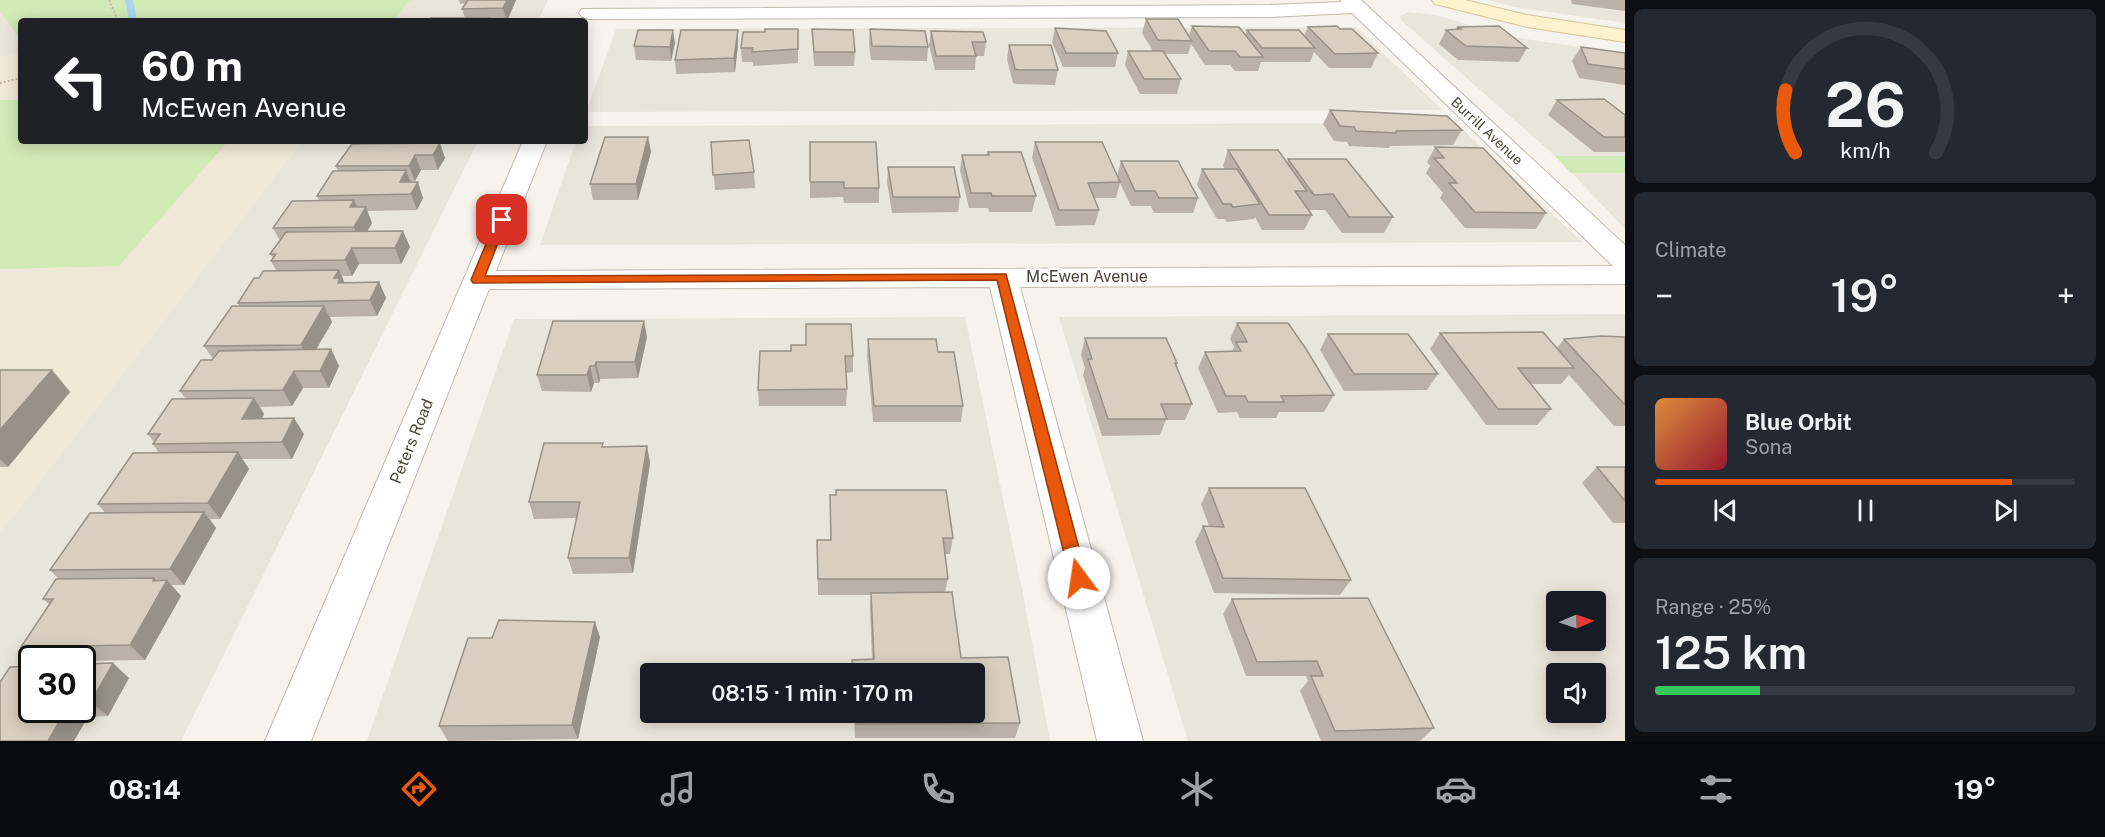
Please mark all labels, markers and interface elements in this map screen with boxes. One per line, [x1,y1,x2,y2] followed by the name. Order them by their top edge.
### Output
[141,41,243,90] text: 60 m
[42,42,120,120] icon: left
[1825,68,1905,141] text: 26
[141,91,347,123] text: McEwen Avenue
[1448,94,1526,168] street label: Burrill Avenue
[1840,138,1890,163] text: km/h
[476,194,527,245] pin
[485,203,518,236] icon: arrive
[1655,238,1727,262] text: Climate
[1026,267,1148,286] street label: McEwen Avenue
[1831,269,1899,322] text: 19°
[1655,277,1673,315] text: −
[2057,277,2075,315] text: +
[386,396,437,486] street label: Peters Road
[1745,409,1852,435] text: Blue Orbit
[1745,435,1792,459] text: Sona
[1709,494,1742,527] icon: previous
[1849,494,1882,527] icon: pause
[1989,494,2022,527] icon: next
[1047,546,1111,610] position arrow
[1546,591,1606,651] north arrow
[1546,591,1606,723] map controls
[1655,595,1771,619] text: Range · 25%
[1655,626,1807,679] text: 125 km
[18,645,96,723] speed limit sign: 30
[1546,663,1606,723] button: sound
[712,680,913,706] text: 08:15 · 1 min · 170 m
[398,768,440,810] icon: directions
[657,768,699,810] icon: music
[917,768,959,810] icon: phone
[1176,768,1218,810] icon: climate
[1435,768,1477,810] icon: car
[1695,768,1737,810] icon: filters
[109,773,181,805] text: 08:14
[1954,773,1996,805] text: 19°

